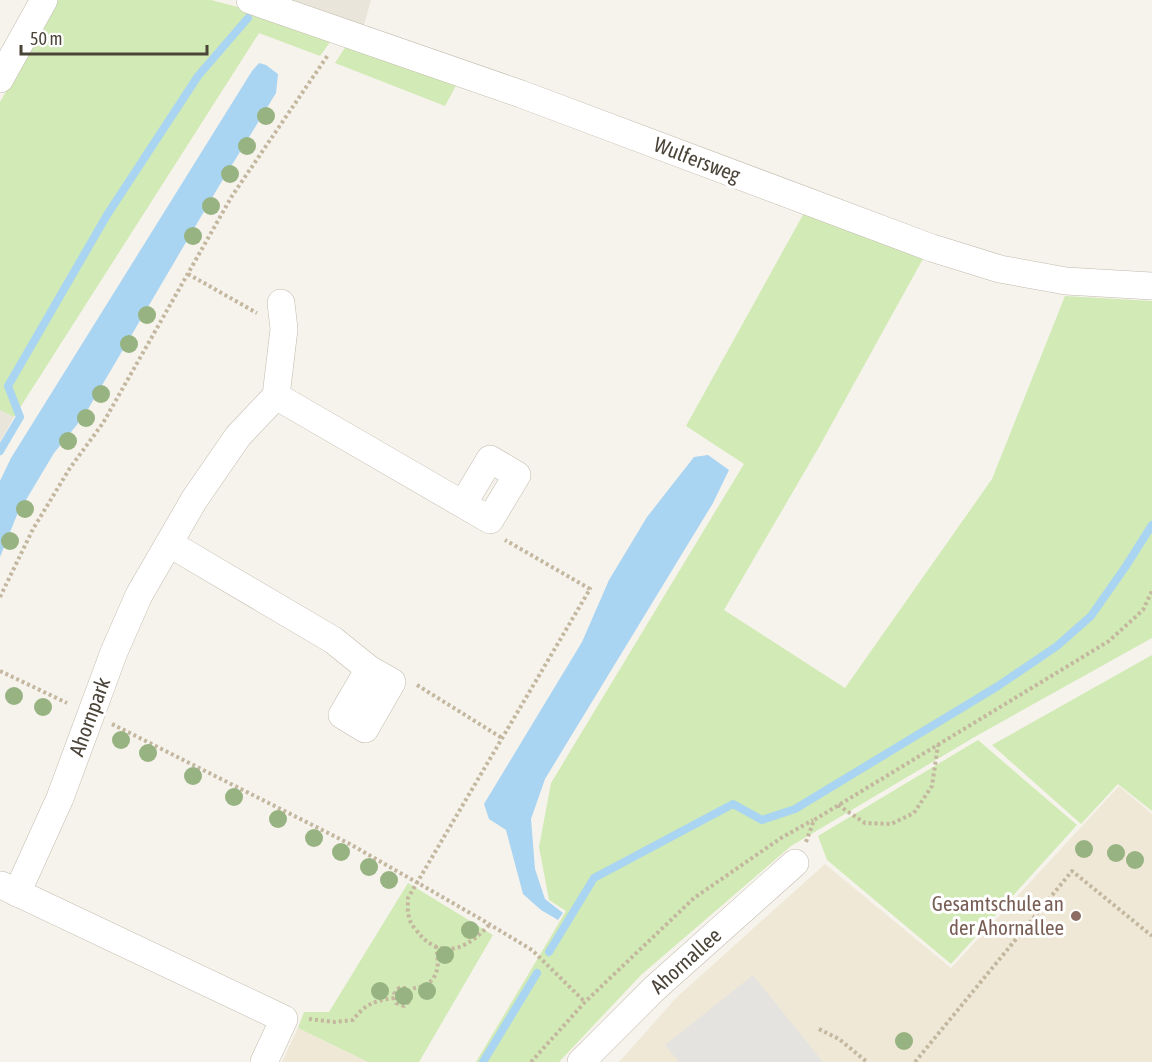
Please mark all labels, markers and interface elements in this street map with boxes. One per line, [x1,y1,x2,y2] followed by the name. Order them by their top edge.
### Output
[21,18,207,56] scale bar
[30,28,62,49] text: 50 m
[651,132,744,186] street label: Wulfersweg
[64,674,114,759] street label: Ahornpark
[932,891,1064,939] place label: Gesamtschule an der Ahornallee
[1069,909,1083,923] marker: Gesamtschule an der Ahornallee
[645,922,725,998] street label: Ahornallee

